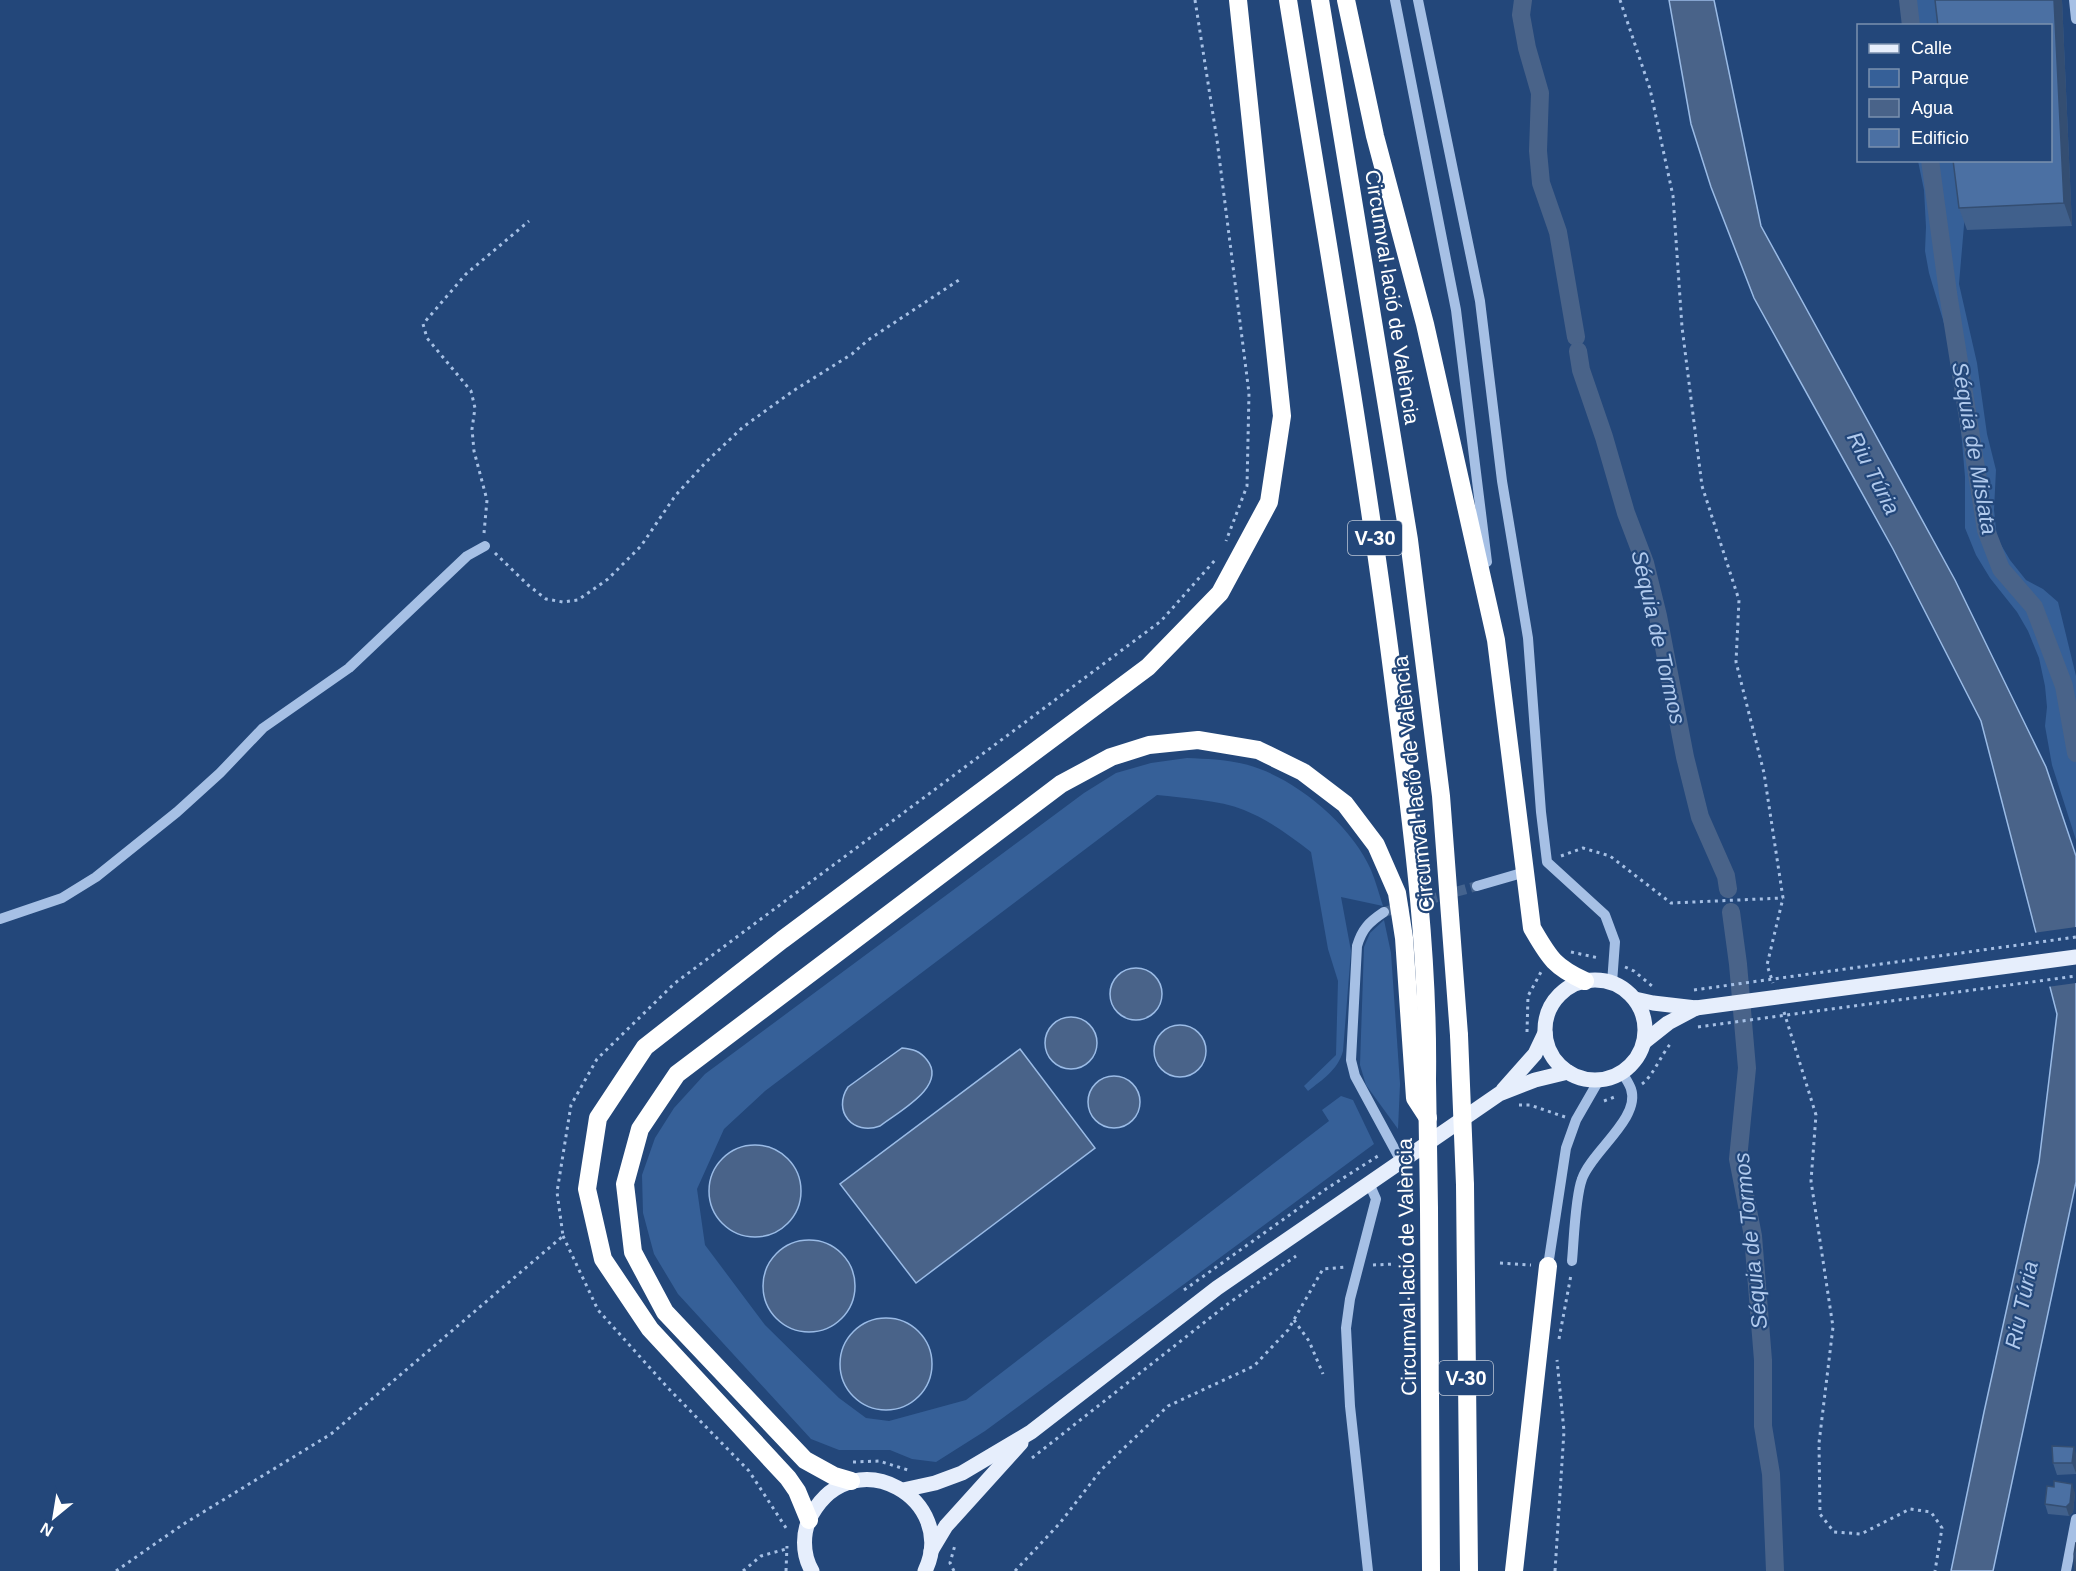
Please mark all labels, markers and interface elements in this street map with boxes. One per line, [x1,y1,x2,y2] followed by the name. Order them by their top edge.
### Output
[1857,24,2052,162] legend
[1911,38,1952,58] text: Calle
[1911,68,1969,88] text: Parque
[1911,98,1954,118] text: Agua
[1911,128,1969,148] text: Edificio
[1361,168,1424,426] street label: Circumval·lació de València
[1947,360,2002,536] water label: Séquia de Mislata
[1842,428,1905,519] water label: Riu Túria
[1348,521,1402,555] road number: V-30
[1626,548,1691,727] water label: Séquia de Tormos
[1389,654,1438,913] street label: Circumval·lació de València
[1393,1138,1420,1396] street label: Circumval·lació de València
[1729,1151,1772,1331] water label: Séquia de Tormos
[2000,1259,2043,1351] water label: Riu Túria
[1439,1361,1493,1395] road number: V-30
[24,1487,84,1547] north arrow
[37,1519,56,1540] text: N

